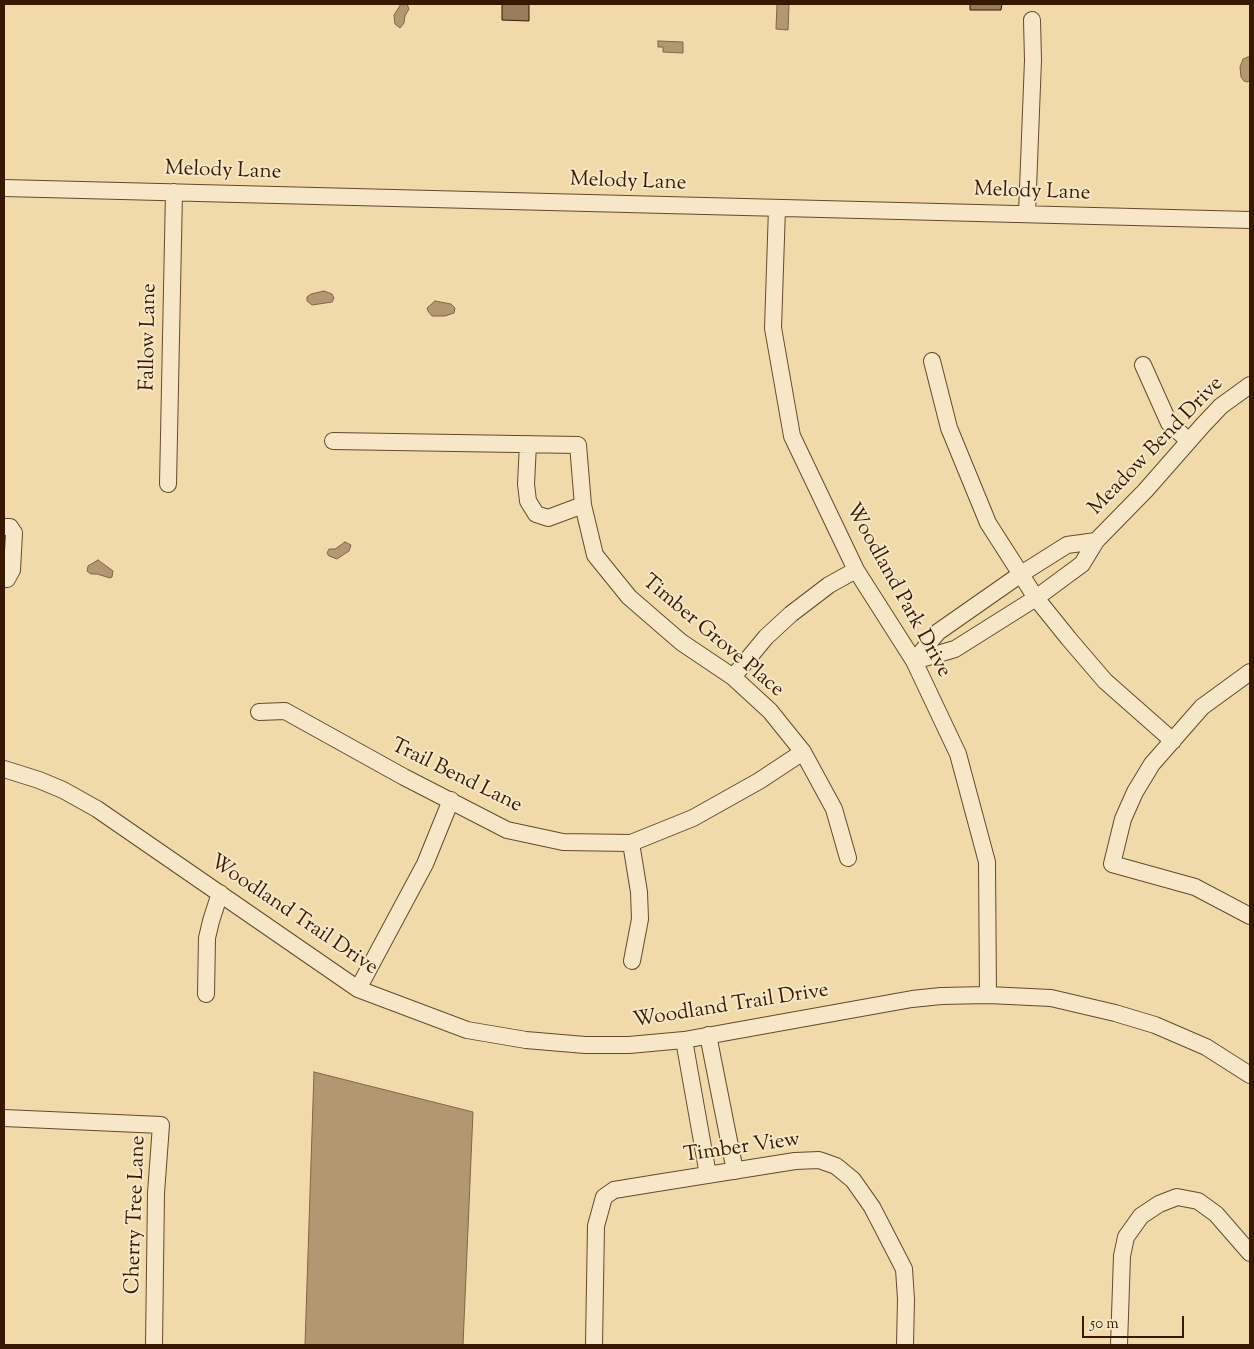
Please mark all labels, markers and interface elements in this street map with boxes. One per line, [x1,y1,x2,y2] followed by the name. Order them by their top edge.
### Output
[164,157,282,187] street label: Melody Lane
[569,168,687,198] street label: Melody Lane
[973,178,1091,208] street label: Melody Lane
[136,283,164,391] street label: Fallow Lane
[1084,372,1230,522] street label: Meadow Bend Drive
[839,499,955,683] street label: Woodland Park Drive
[636,570,788,704] street label: Timber Grove Place
[386,734,526,820] street label: Trail Bend Lane
[204,850,382,982] street label: Woodland Trail Drive
[632,979,830,1035] street label: Woodland Trail Drive
[682,1128,802,1170] street label: Timber View
[122,1135,152,1295] street label: Cherry Tree Lane
[1084,1306,1186,1338] scale bar
[1090,1314,1119,1335] text: 50 m

